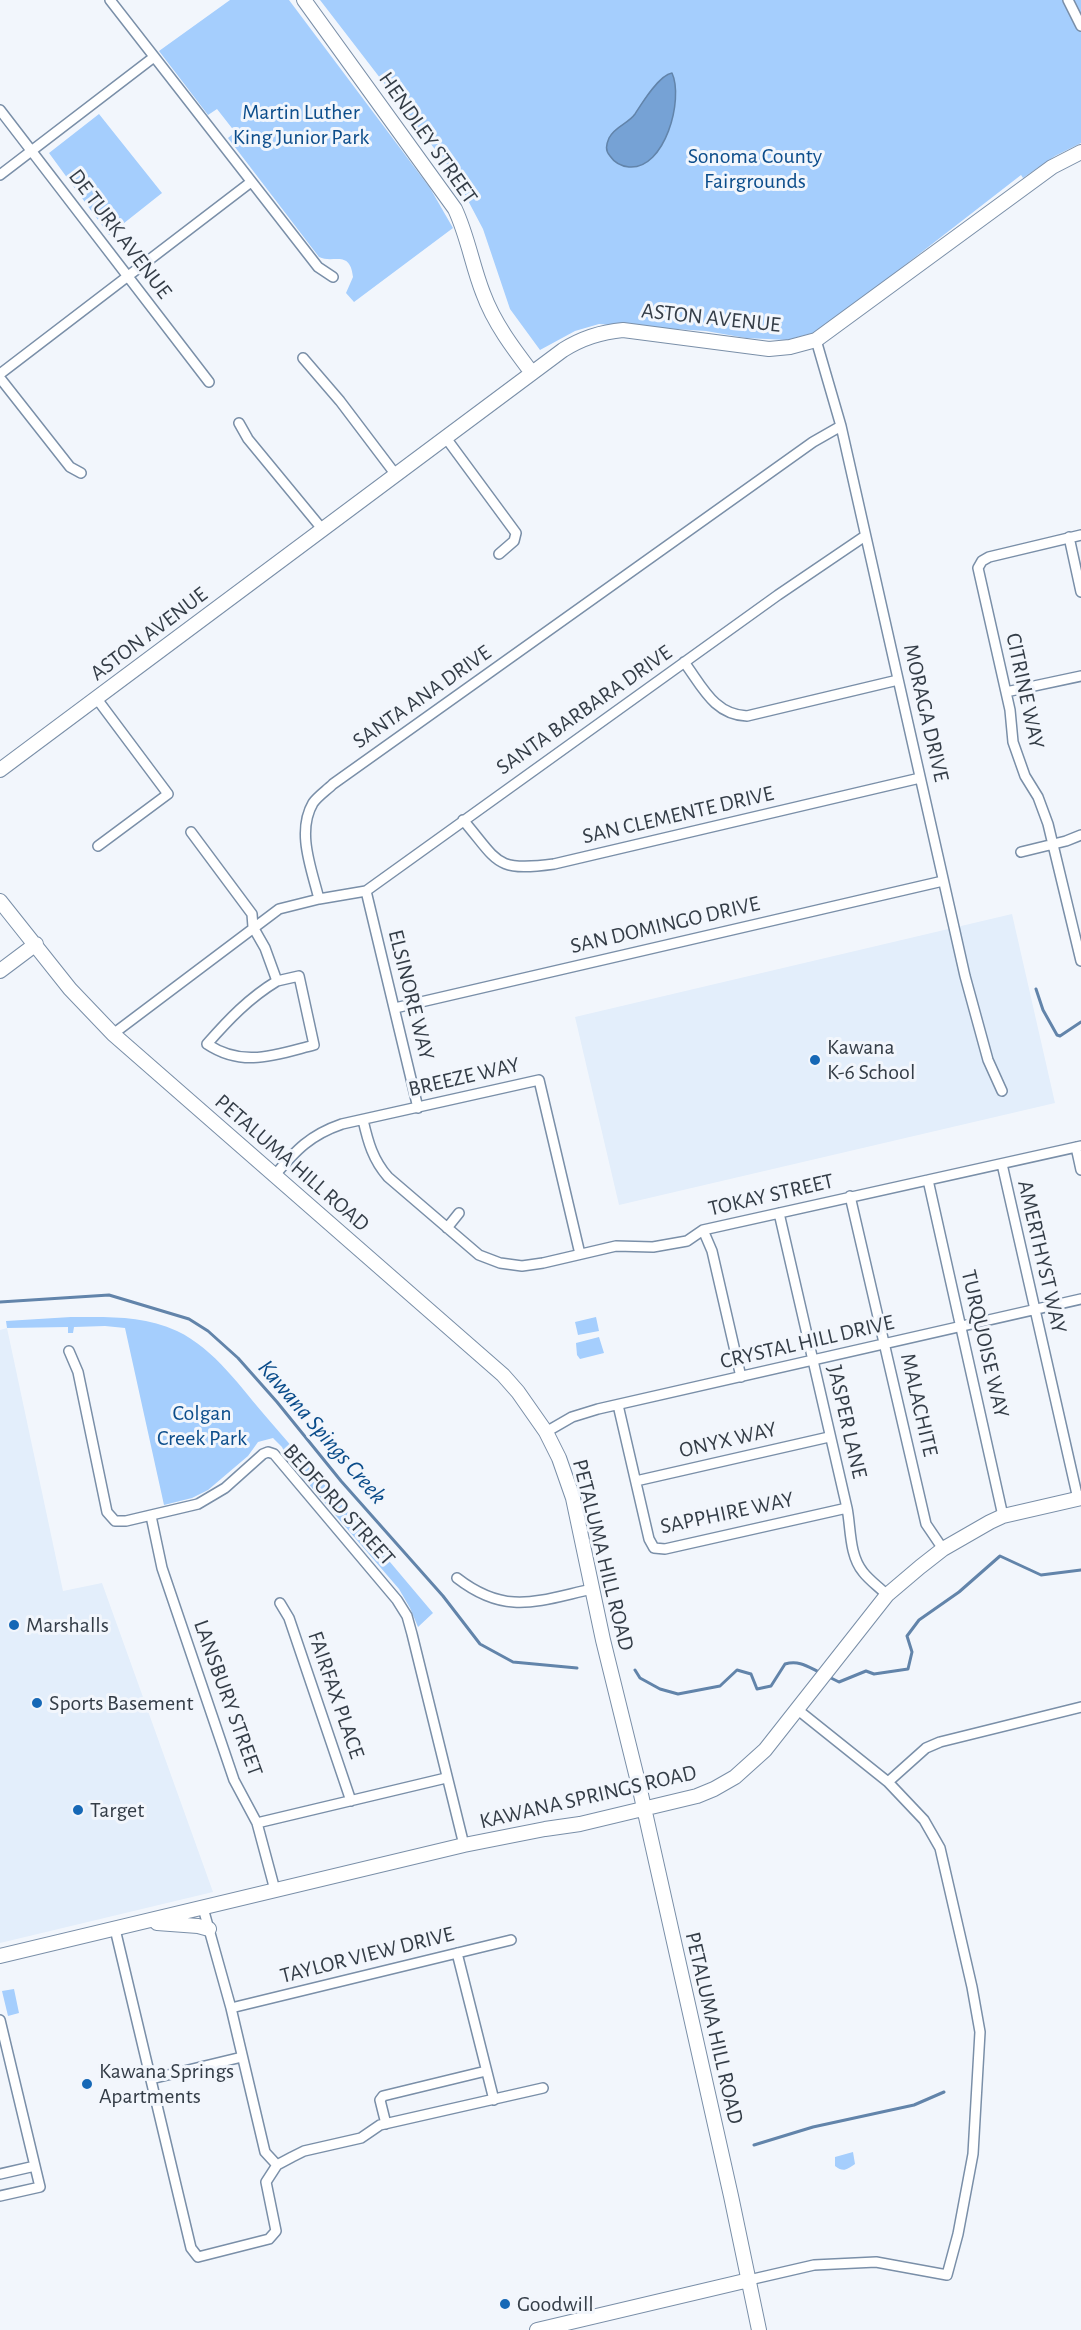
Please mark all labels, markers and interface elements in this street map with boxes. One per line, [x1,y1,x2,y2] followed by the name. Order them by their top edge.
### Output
[373,67,483,209] street label: HENDLEY STREET
[233,99,369,150] park label: Martin Luther King Junior Park
[688,143,822,194] park label: Sonoma County Fairgrounds
[63,164,177,304] street label: DE TURK AVENUE
[640,298,782,338] street label: ASTON AVENUE
[85,581,213,687] street label: ASTON AVENUE
[1000,631,1050,751] street label: CITRINE WAY
[491,639,677,781] street label: SANTA BARBARA DRIVE
[348,640,496,754] street label: SANTA ANA DRIVE
[897,642,955,784] street label: MORAGA DRIVE
[580,780,776,850] street label: SAN CLEMENTE DRIVE
[568,890,762,960] street label: SAN DOMINGO DRIVE
[382,927,440,1063] street label: ELSINORE WAY
[827,1034,915,1086] place label: Kawana K-6 School
[406,1051,522,1103] street label: BREEZE WAY
[808,1053,822,1067] marker: Kawana K-6 School
[209,1089,375,1237] street label: PETALUMA HILL ROAD
[706,1168,836,1222] street label: TOKAY STREET
[1012,1178,1072,1336] street label: AMERTHYST WAY
[955,1267,1015,1421] street label: TURQUOISE WAY
[718,1309,896,1375] street label: CRYSTAL HILL DRIVE
[894,1351,944,1459] street label: MALACHITE
[251,1354,393,1510] water label: Kawana Spings Creek
[821,1363,873,1481] street label: JASPER LANE
[157,1400,247,1452] park label: Colgan Creek Park
[677,1416,779,1464] street label: ONYX WAY
[277,1439,401,1571] street label: BEDFORD STREET
[566,1457,640,1653] street label: PETALUMA HILL ROAD
[658,1486,796,1540] street label: SAPPHIRE WAY
[26,1612,109,1638] place label: Marshalls
[187,1616,269,1780] street label: LANSBURY STREET
[7,1618,21,1632] marker: Marshalls
[302,1628,370,1762] street label: FAIRFAX PLACE
[49,1690,193,1716] place label: Sports Basement
[30,1696,44,1710] marker: Sports Basement
[477,1759,699,1835] street label: KAWANA SPRINGS ROAD
[90,1797,144,1823] place label: Target
[71,1803,85,1817] marker: Target
[277,1921,457,1989] street label: TAYLOR VIEW DRIVE
[679,1929,749,2127] street label: PETALUMA HILL ROAD
[99,2058,234,2110] place label: Kawana Springs Apartments
[80,2077,94,2091] marker: Kawana Springs Apartments
[517,2291,594,2317] place label: Goodwill
[498,2297,512,2311] marker: Goodwill

